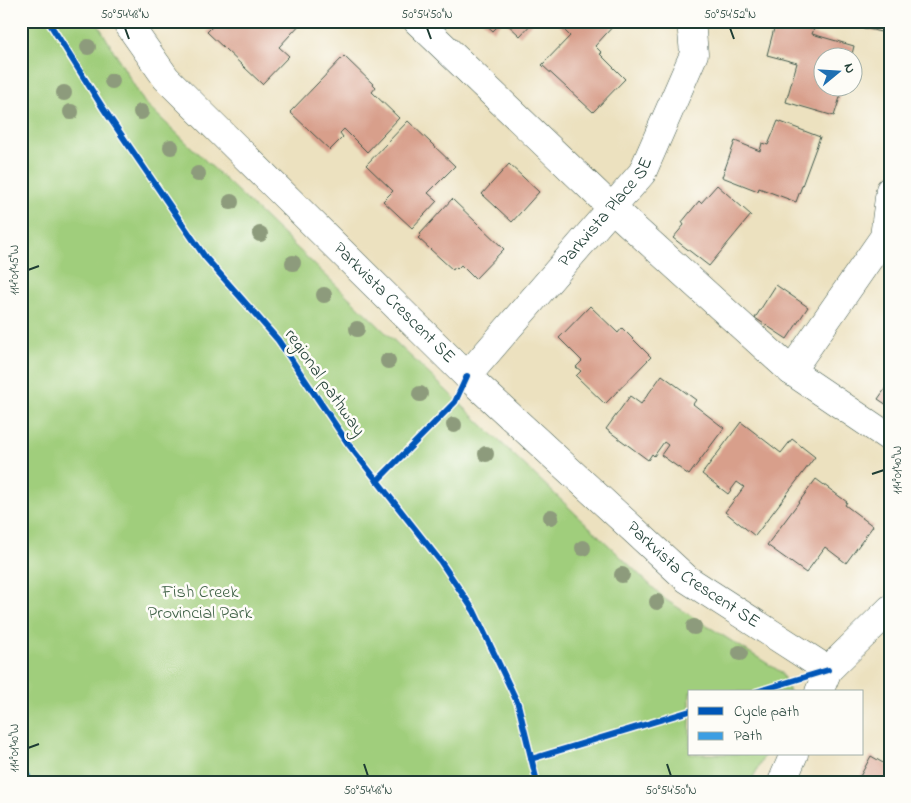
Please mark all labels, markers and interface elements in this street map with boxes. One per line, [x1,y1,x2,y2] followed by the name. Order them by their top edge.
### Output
[101,6,149,24] text: 50°54'48"N
[401,6,453,24] text: 50°54'50"N
[704,6,756,24] text: 50°54'52"N
[814,48,864,98] north arrow
[837,61,860,76] text: N
[553,153,660,274] street label: Parkvista Place SE
[327,237,461,370] street label: Parkvista Crescent SE
[6,245,24,295] text: 114°01'45"W
[276,324,371,443] street label: regional pathway
[889,446,907,494] text: 114°01'40"W
[620,516,765,635] street label: Parkvista Crescent SE
[148,580,252,627] park label: Fish Creek Provincial Park
[688,690,864,756] legend
[734,701,799,724] text: Cycle path
[6,724,24,772] text: 114°01'40"W
[734,725,762,747] text: Path
[344,782,392,800] text: 50°54'48"N
[645,782,697,800] text: 50°54'50"N

